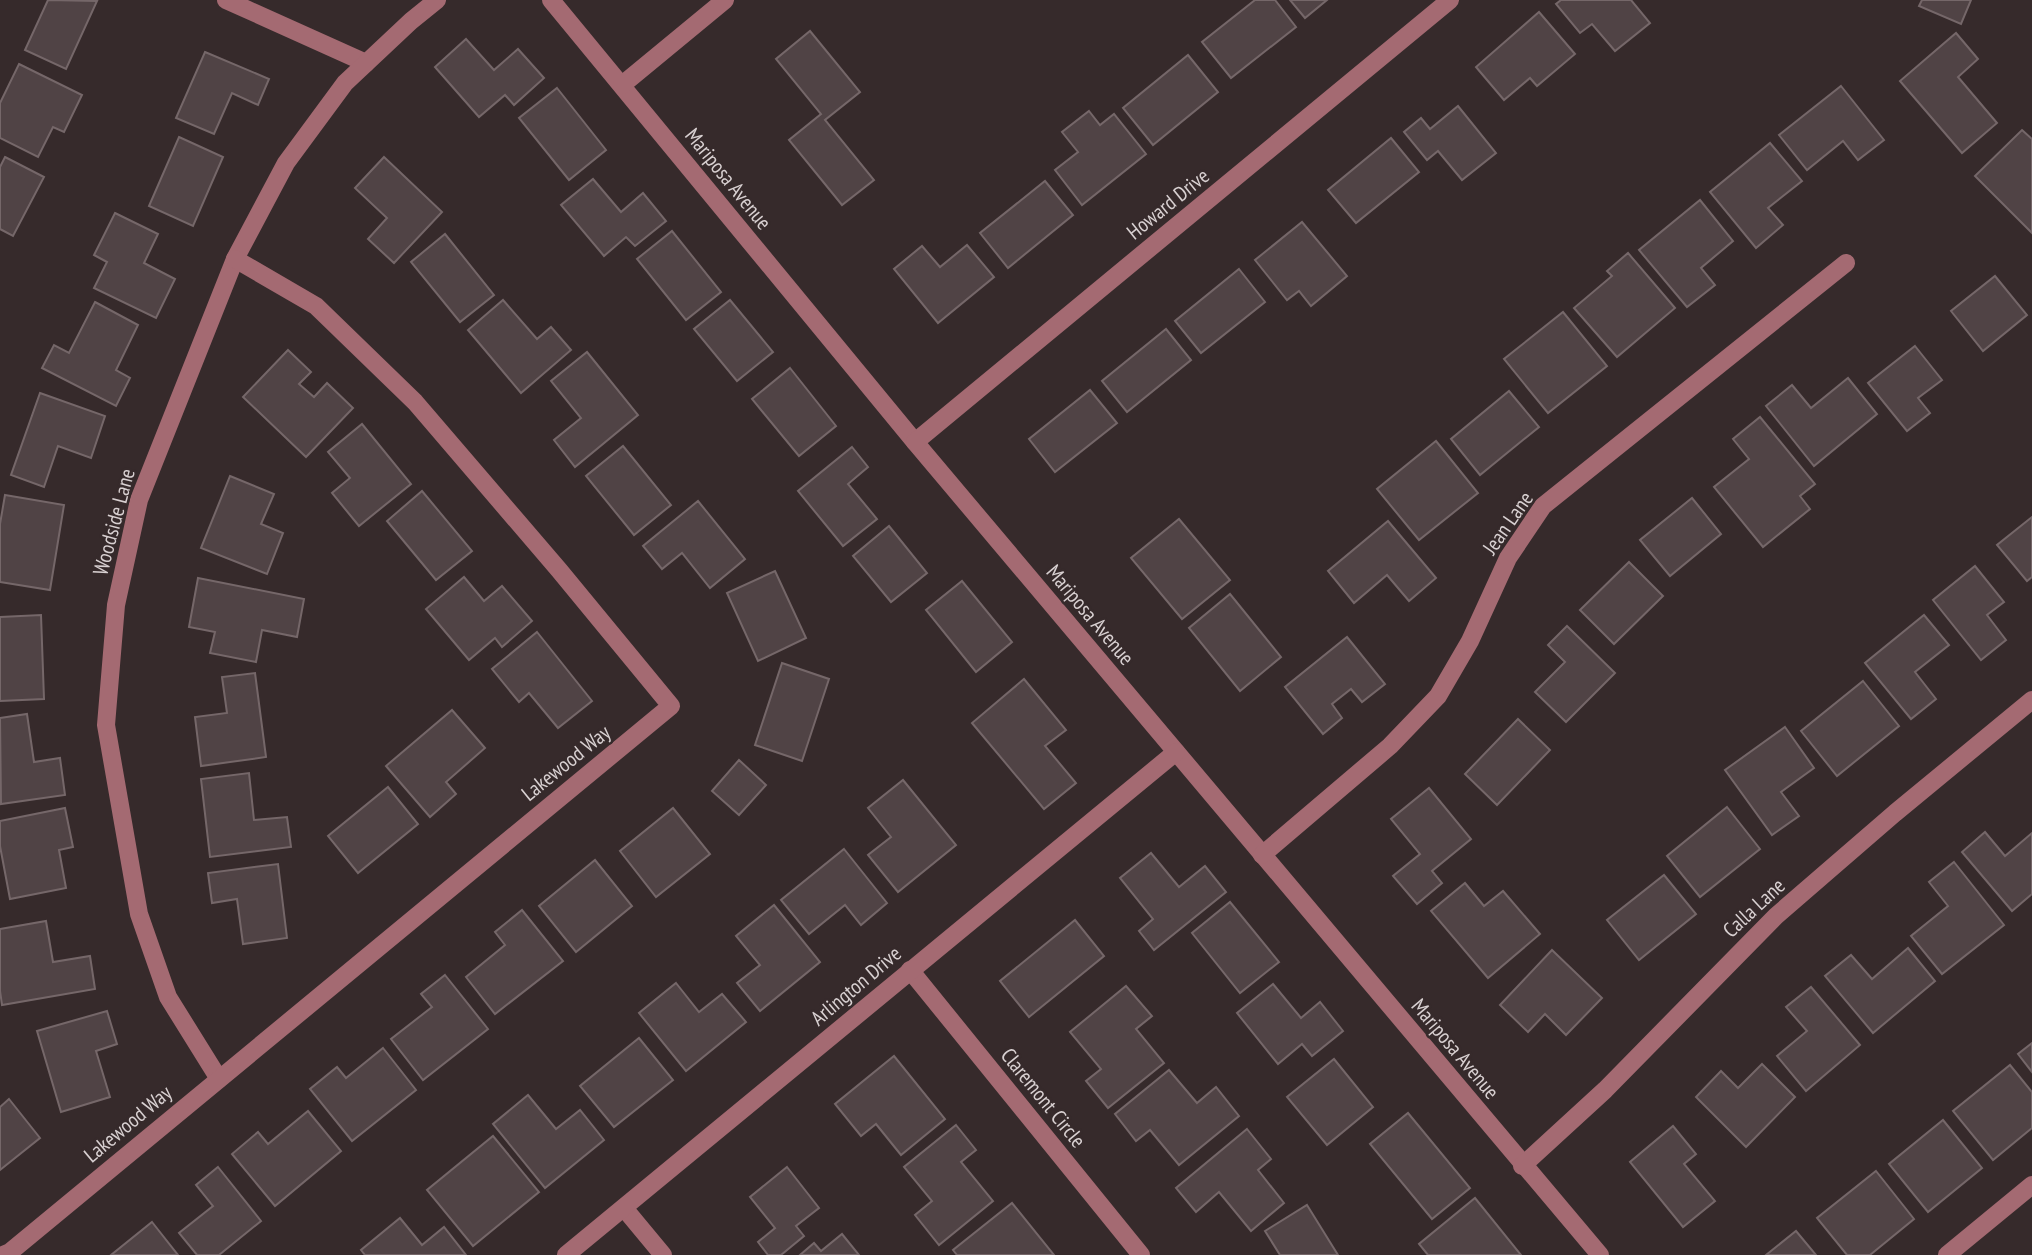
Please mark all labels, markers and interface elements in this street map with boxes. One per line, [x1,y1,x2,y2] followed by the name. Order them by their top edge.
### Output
[679,122,778,235] street label: Mariposa Avenue
[1121,162,1214,245] street label: Howard Drive
[86,466,141,578] street label: Woodside Lane
[1476,486,1539,560] street label: Jean Lane
[1041,559,1140,670] street label: Mariposa Avenue
[516,719,616,807] street label: Lakewood Way
[1717,872,1790,943] street label: Calla Lane
[805,940,906,1031] street label: Arlington Drive
[1406,993,1505,1104] street label: Mariposa Avenue
[995,1042,1092,1153] street label: Claremont Circle
[78,1079,177,1168] street label: Lakewood Way

